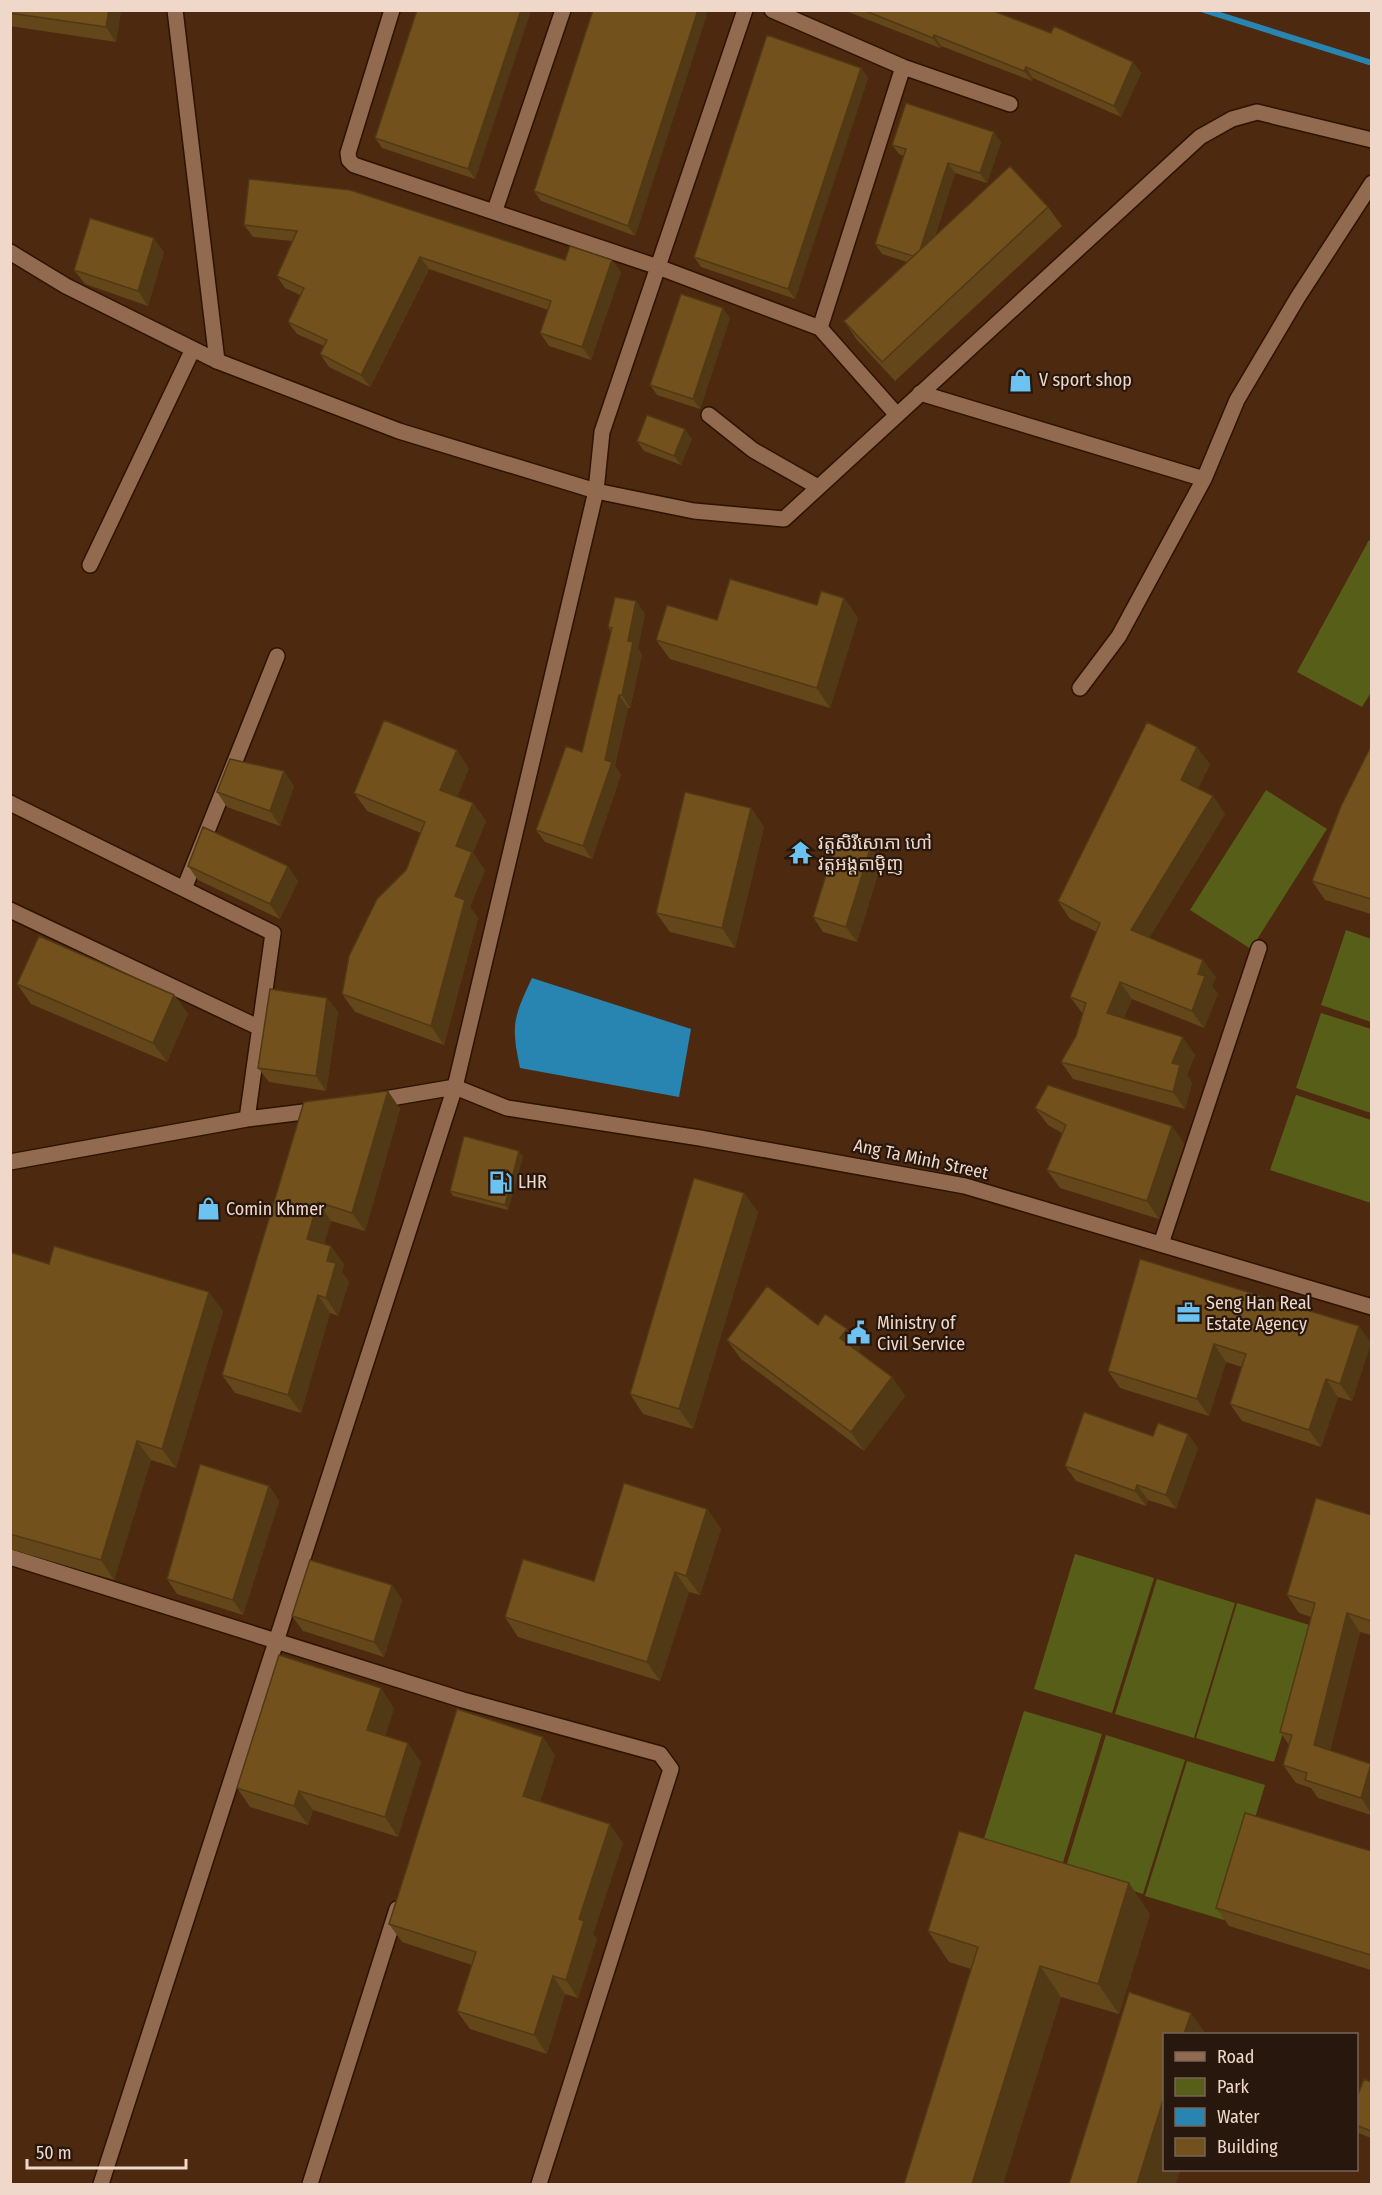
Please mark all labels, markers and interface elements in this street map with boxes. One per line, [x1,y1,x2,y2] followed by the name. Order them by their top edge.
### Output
[1008,367,1034,393] shop icon: V sport shop
[1039,369,1132,391] place label: V sport shop
[818,832,932,876] place label: វត្តសិរីសោភា ហៅ វត្តអង្តតាម៉ិញ
[787,840,813,866] temple icon: វត្តសិរីសោភា ហៅ វត្តអង្តតាម៉ិញ
[852,1134,990,1184] street label: Ang Ta Minh Street
[487,1169,513,1195] fuel station icon: LHR
[518,1171,547,1193] place label: LHR
[195,1196,221,1222] shop icon: Comin Khmer
[226,1198,325,1220] place label: Comin Khmer
[1206,1292,1311,1335] place label: Seng Han Real Estate Agency
[1175,1300,1201,1326] office icon: Seng Han Real Estate Agency
[877,1312,965,1355] place label: Ministry of Civil Service
[846,1320,872,1346] public building icon: Ministry of Civil Service
[1163,2033,1358,2171] legend
[1217,2046,1254,2068] text: Road
[1217,2076,1250,2098] text: Park
[1217,2106,1260,2128] text: Water
[27,2132,186,2170] scale bar
[1217,2136,1278,2158] text: Building
[36,2142,72,2164] text: 50 m

